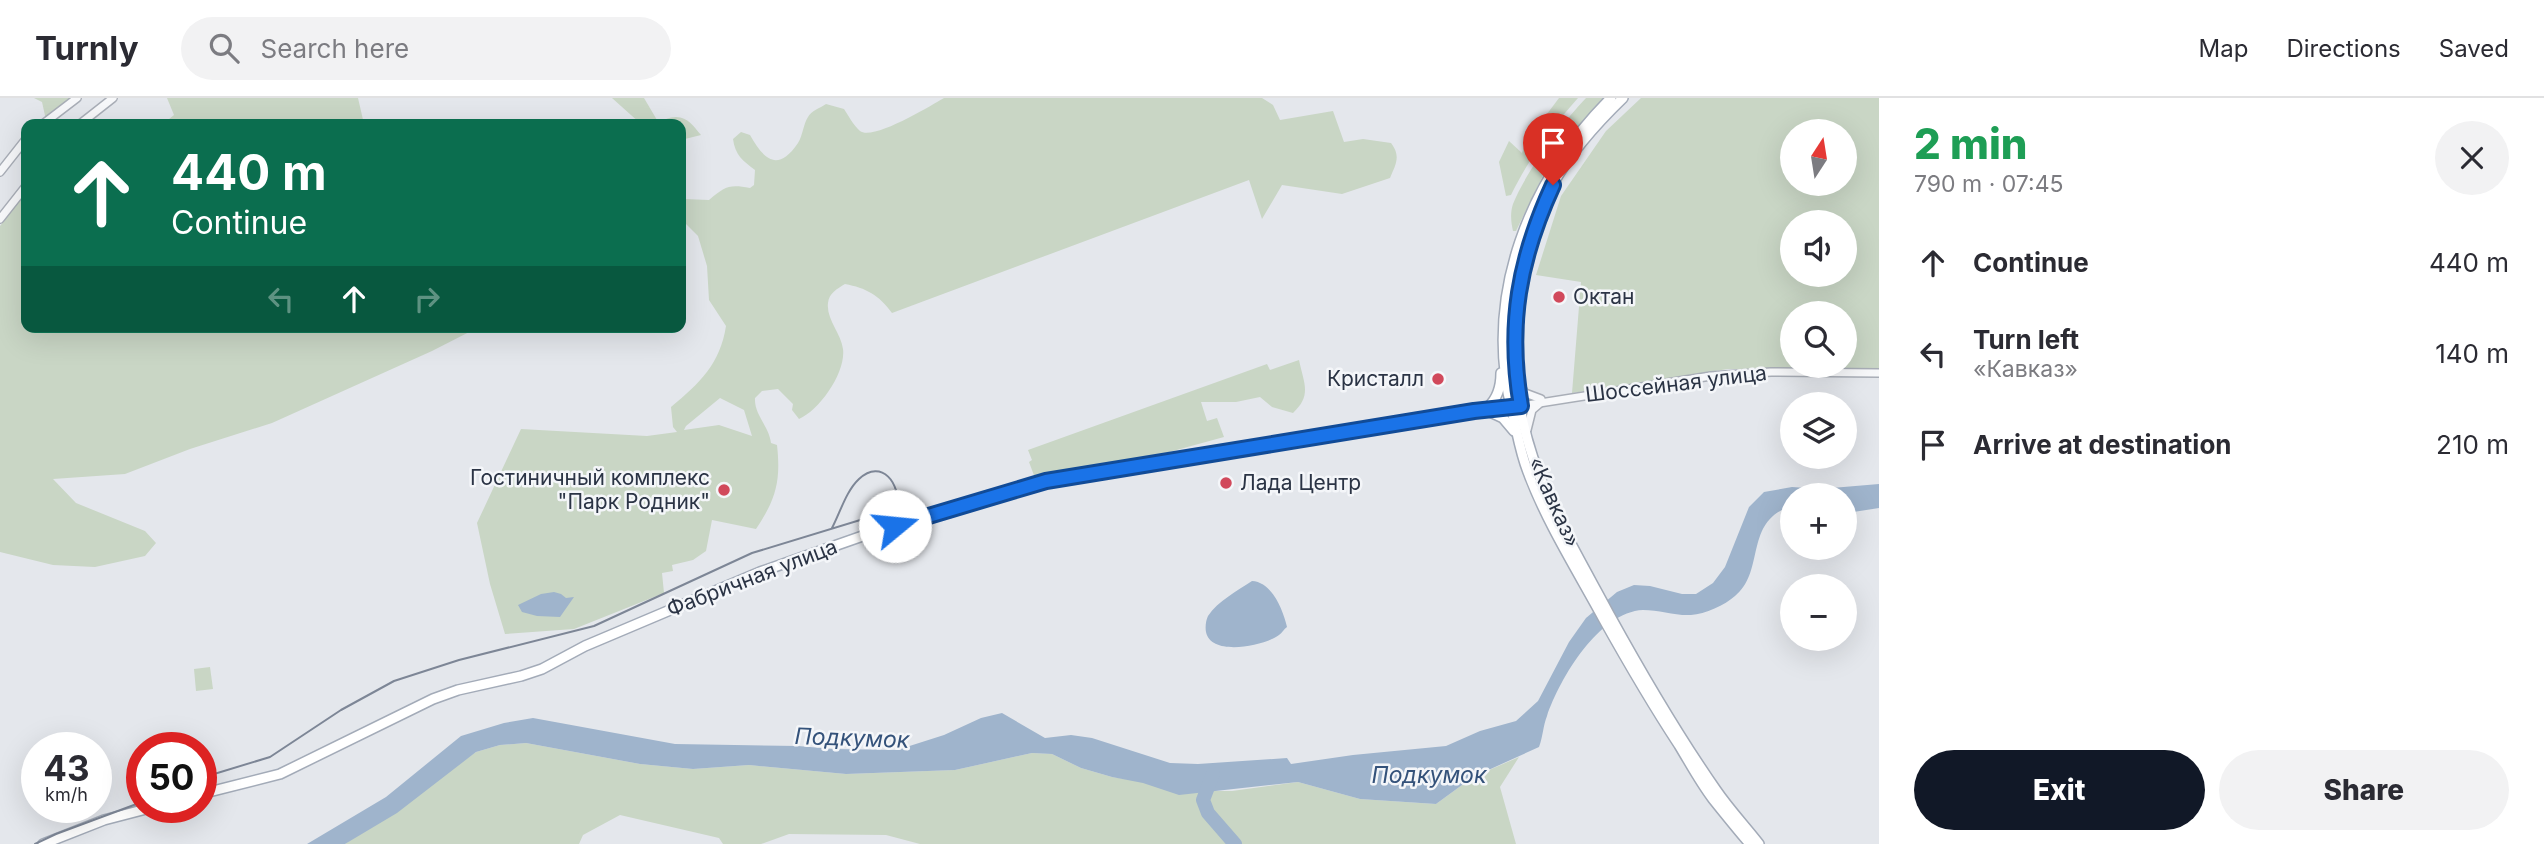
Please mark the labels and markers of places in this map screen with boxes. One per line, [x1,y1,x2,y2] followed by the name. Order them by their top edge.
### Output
[1523,113,1583,185] pin
[1573,284,1634,309] place label: Октан
[1551,289,1567,305] marker: Октан
[1327,366,1424,391] place label: Кристалл
[1430,371,1446,387] marker: Кристалл
[470,465,710,514] place label: Гостиничный комплекс "Парк Родник"
[1240,470,1361,495] place label: Лада Центр
[1218,475,1234,491] marker: Лада Центр
[716,482,732,498] marker: Гостиничный комплекс "Парк Родник"

